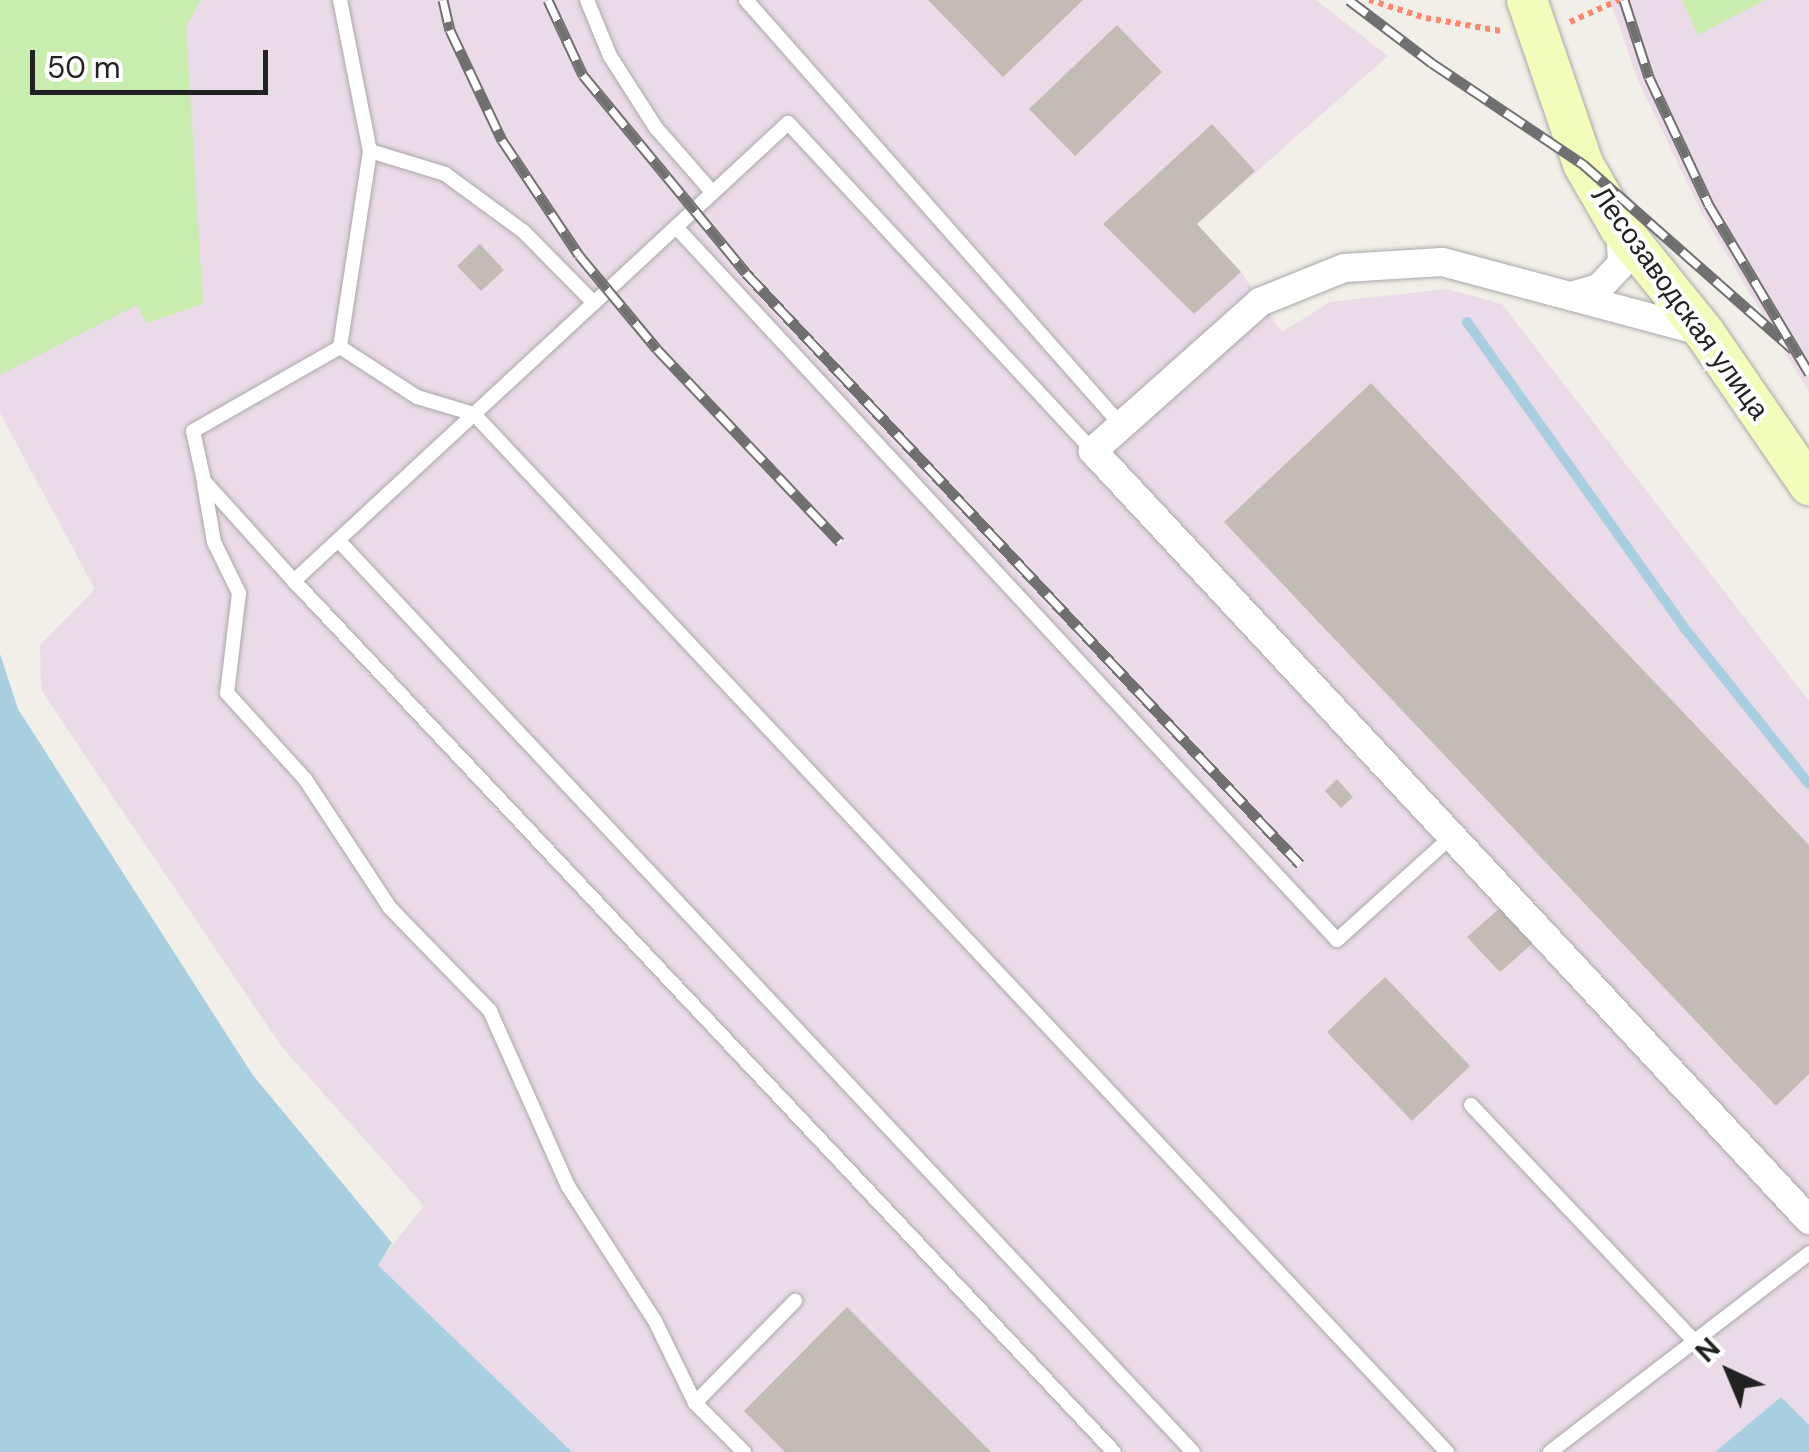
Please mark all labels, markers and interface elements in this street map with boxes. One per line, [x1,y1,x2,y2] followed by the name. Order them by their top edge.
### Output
[35,30,272,92] scale bar
[47,48,121,87] text: 50 m
[1584,180,1776,426] street label: Лесозаводская улица
[1679,1322,1779,1422] north arrow
[1688,1330,1728,1370] text: N

